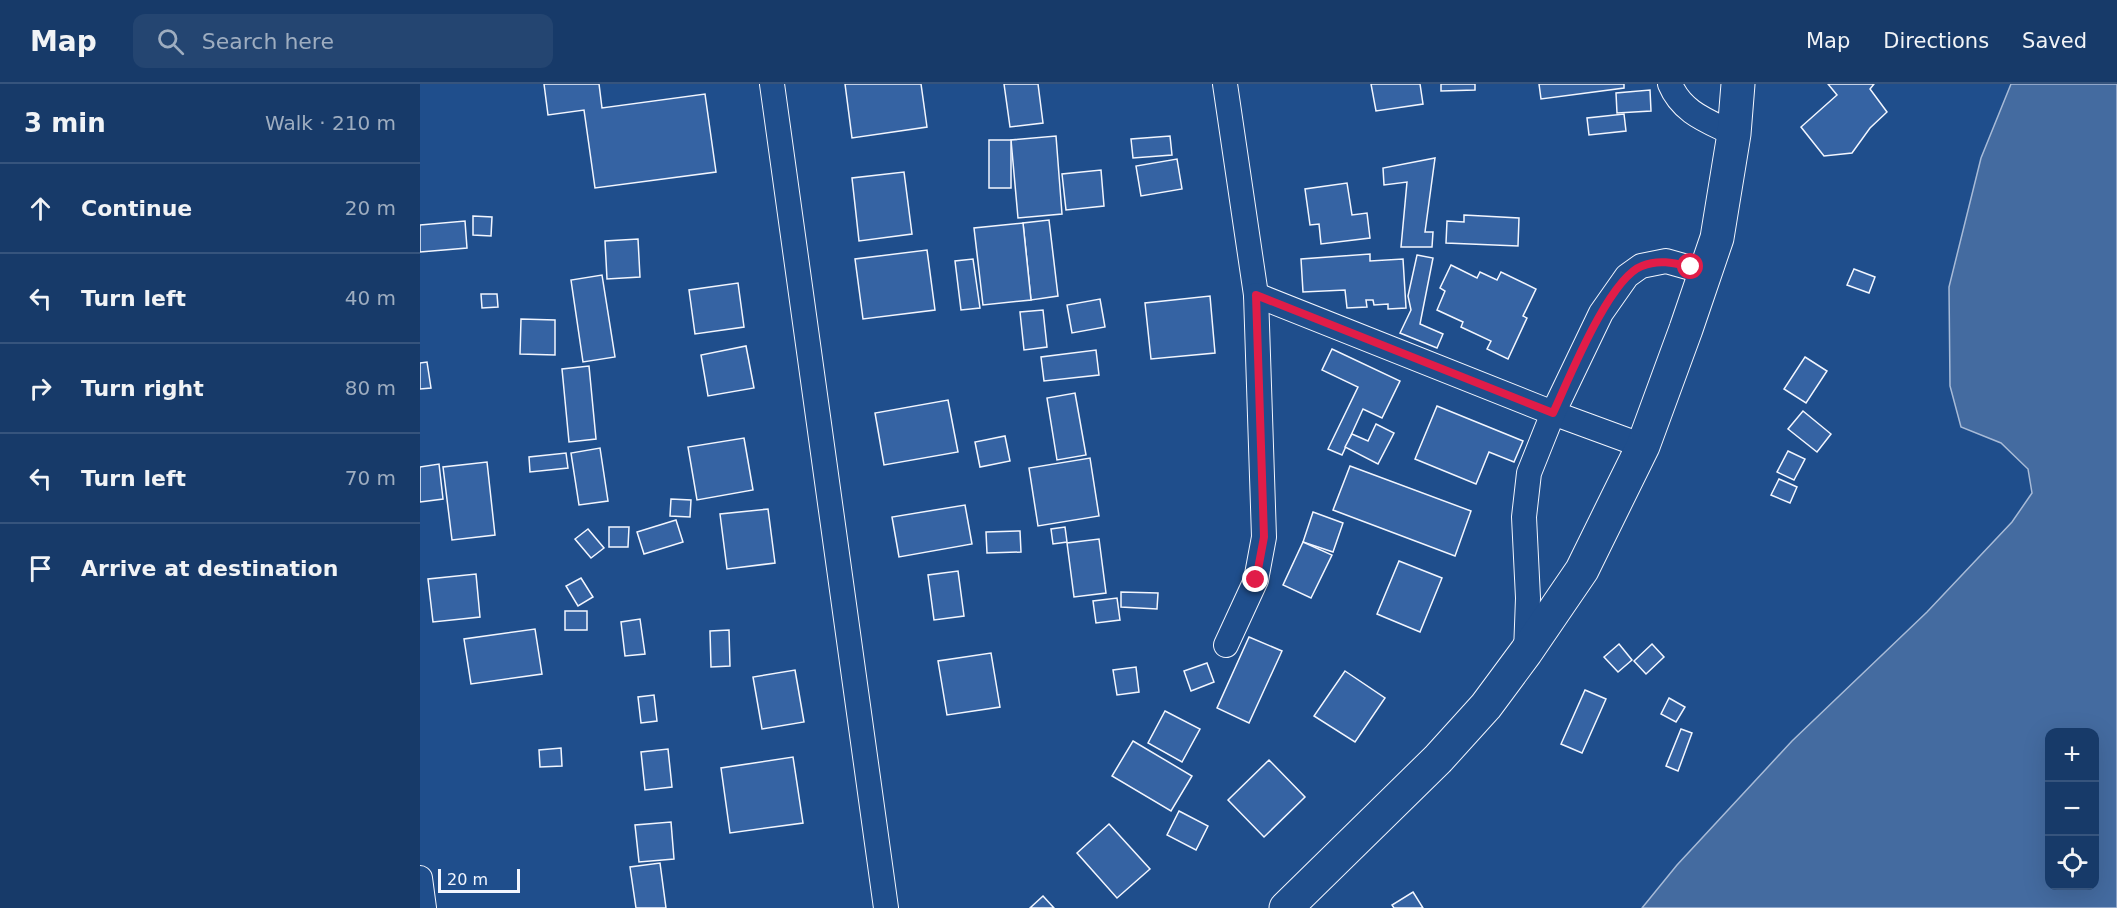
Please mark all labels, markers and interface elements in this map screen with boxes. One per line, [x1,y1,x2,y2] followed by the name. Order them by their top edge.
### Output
[133,14,553,68] search box
[30,25,97,58] text: Map
[154,25,187,58] icon: search
[202,29,334,54] text: Search here
[1806,29,1850,53] text: Map
[1883,29,1989,53] text: Directions
[2022,29,2087,53] text: Saved
[24,108,106,138] text: 3 min
[265,111,396,135] text: Walk · 210 m
[24,192,57,225] icon: ahead
[81,196,192,221] text: Continue
[345,196,396,220] text: 20 m
[1677,253,1703,279] route start
[24,282,57,315] icon: left
[81,286,186,311] text: Turn left
[345,286,396,310] text: 40 m
[24,372,57,405] icon: right
[81,376,204,401] text: Turn right
[345,376,396,400] text: 80 m
[24,462,57,495] icon: left
[81,466,186,491] text: Turn left
[345,466,396,490] text: 70 m
[24,552,57,585] icon: arrive
[81,556,338,581] text: Arrive at destination
[1242,566,1268,592] route end
[2045,728,2099,890] map controls
[2045,728,2099,782] button: +
[2045,782,2099,836] button: −
[2045,836,2099,890] button: locate
[438,866,520,894] scale bar
[447,870,488,889] text: 20 m

